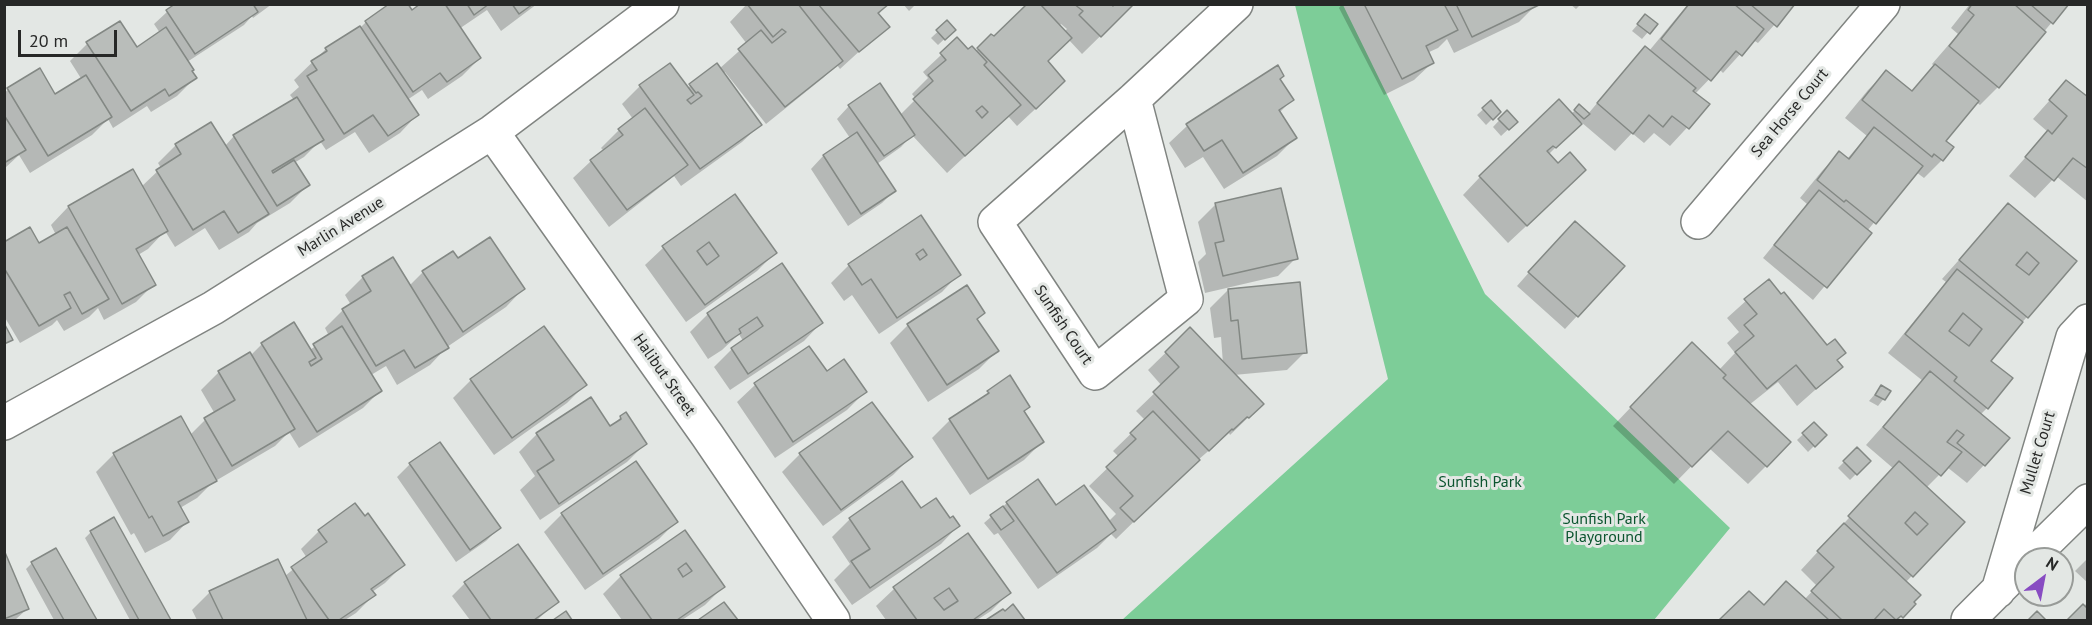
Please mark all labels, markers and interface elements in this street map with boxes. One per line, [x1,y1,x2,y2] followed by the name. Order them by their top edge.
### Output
[21,18,120,56] scale bar
[29,29,68,52] text: 20 m
[1747,65,1833,161] street label: Sea Horse Court
[294,193,388,261] street label: Marlin Avenue
[1029,282,1097,368] street label: Sunfish Court
[629,330,699,420] street label: Halibut Street
[2016,409,2060,497] street label: Mullet Court
[1438,472,1522,492] park label: Sunfish Park
[1562,509,1646,547] park label: Sunfish Park Playground
[2014,547,2074,607] north arrow
[2043,552,2062,575] text: N

